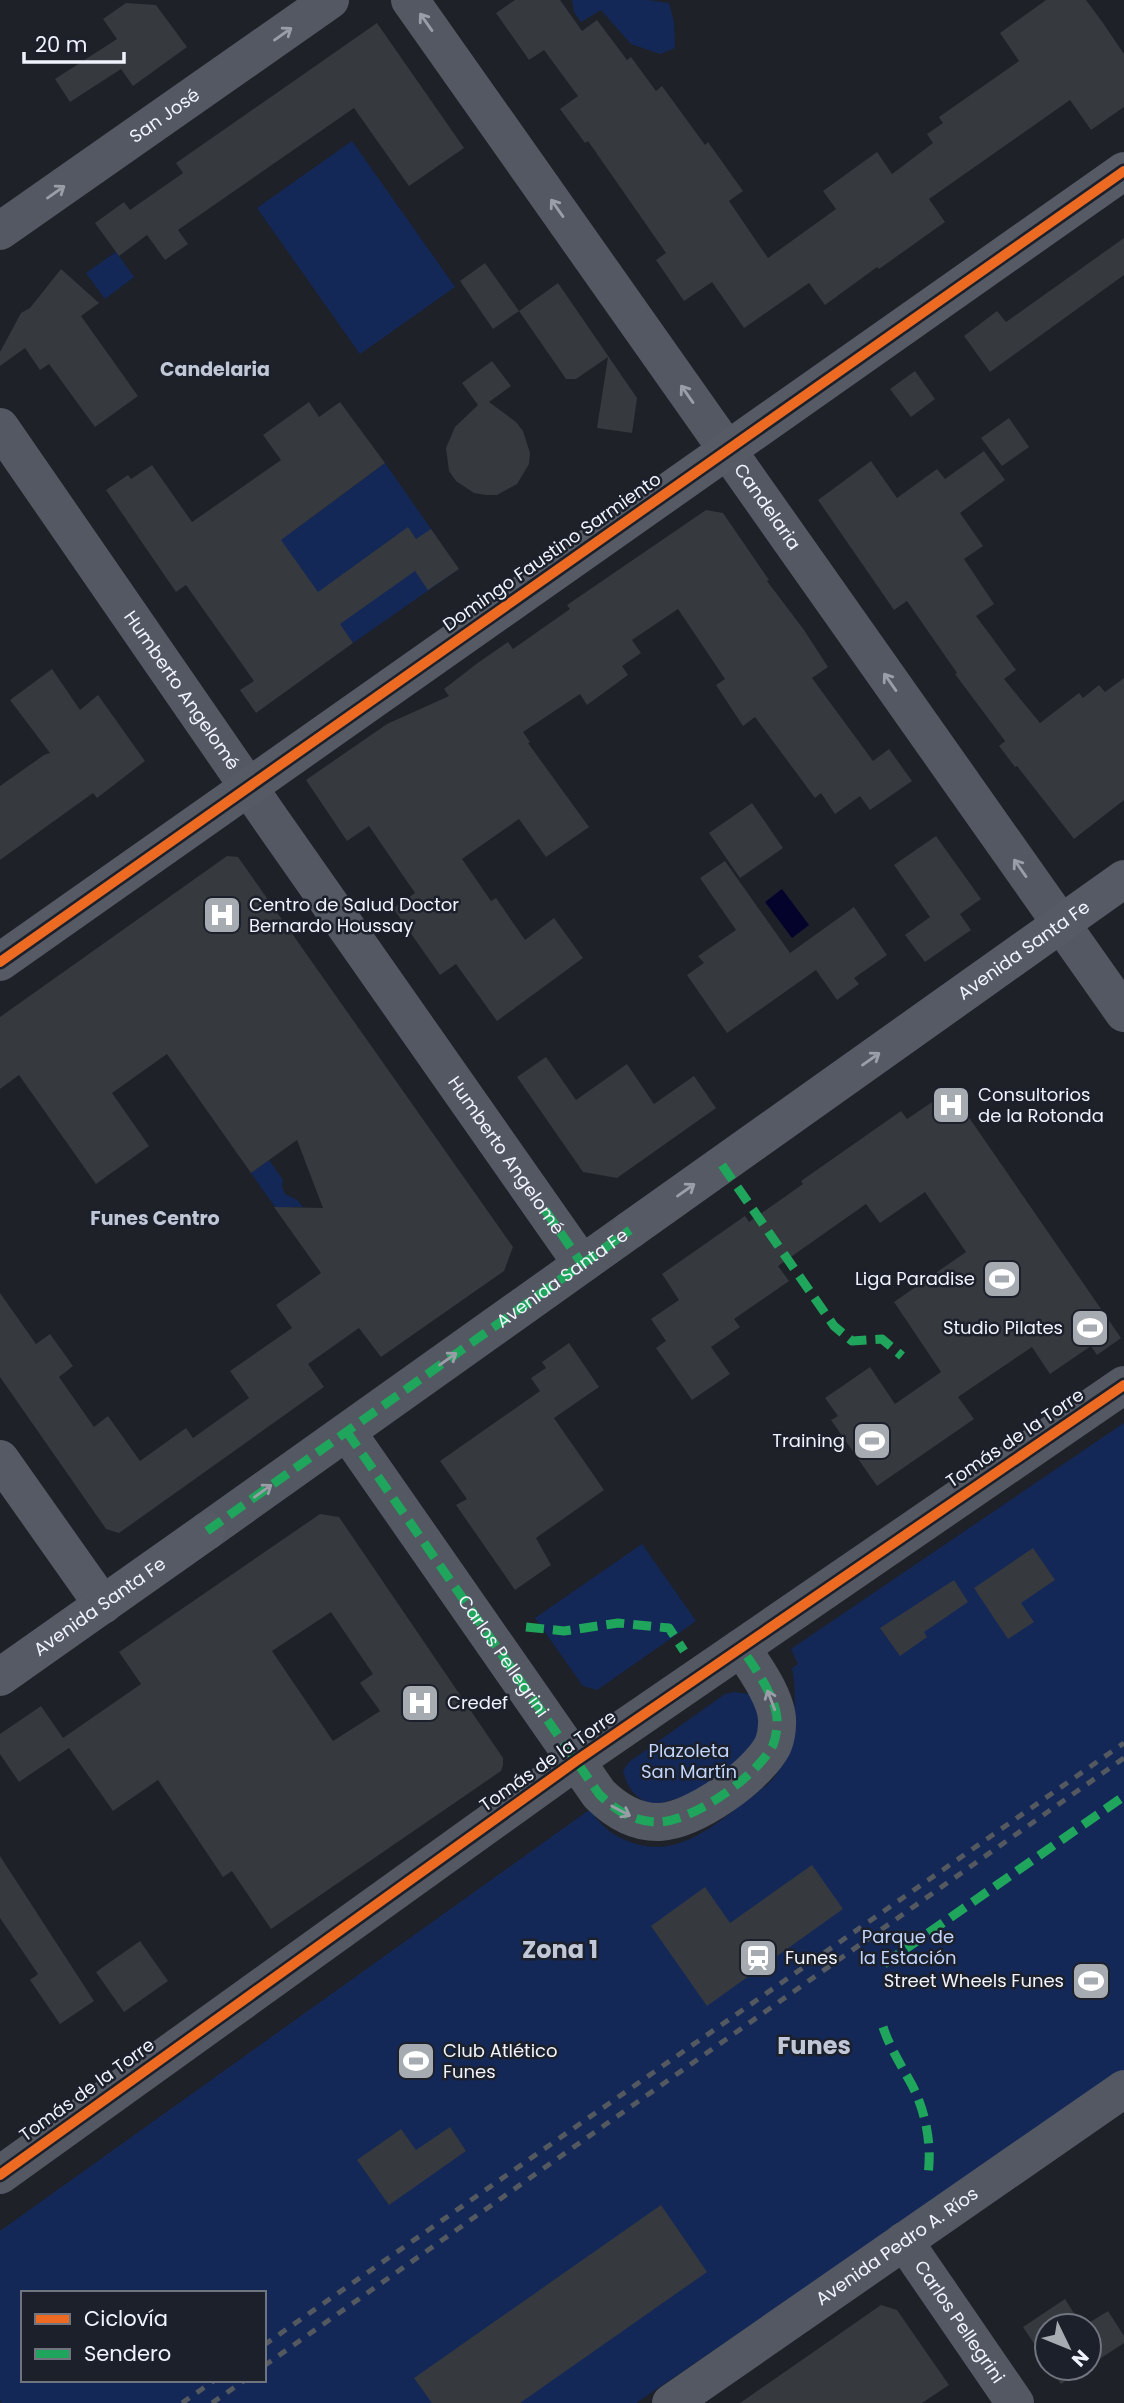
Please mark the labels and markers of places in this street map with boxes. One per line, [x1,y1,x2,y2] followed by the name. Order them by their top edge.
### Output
[249,892,459,938] place label: Centro de Salud Doctor Bernardo Houssay
[201,894,243,936] hospital icon: Centro de Salud Doctor Bernardo Houssay
[978,1082,1104,1128] place label: Consultorios de la Rotonda
[930,1084,972,1126] hospital icon: Consultorios de la Rotonda
[981,1258,1023,1300] sports icon: Liga Paradise
[855,1266,975,1291] place label: Liga Paradise
[1069,1307,1111,1349] sports icon: Studio Pilates
[943,1315,1063,1340] place label: Studio Pilates
[851,1420,893,1462] sports icon: Training
[772,1428,845,1453] place label: Training
[399,1682,441,1724] hospital icon: Credef
[447,1690,508,1715] place label: Credef
[737,1937,779,1979] station icon: Funes
[785,1945,838,1970] place label: Funes
[1070,1960,1112,2002] sports icon: Street Wheels Funes
[884,1968,1064,1993] place label: Street Wheels Funes
[443,2038,558,2084] place label: Club Atlético Funes
[395,2040,437,2082] sports icon: Club Atlético Funes

